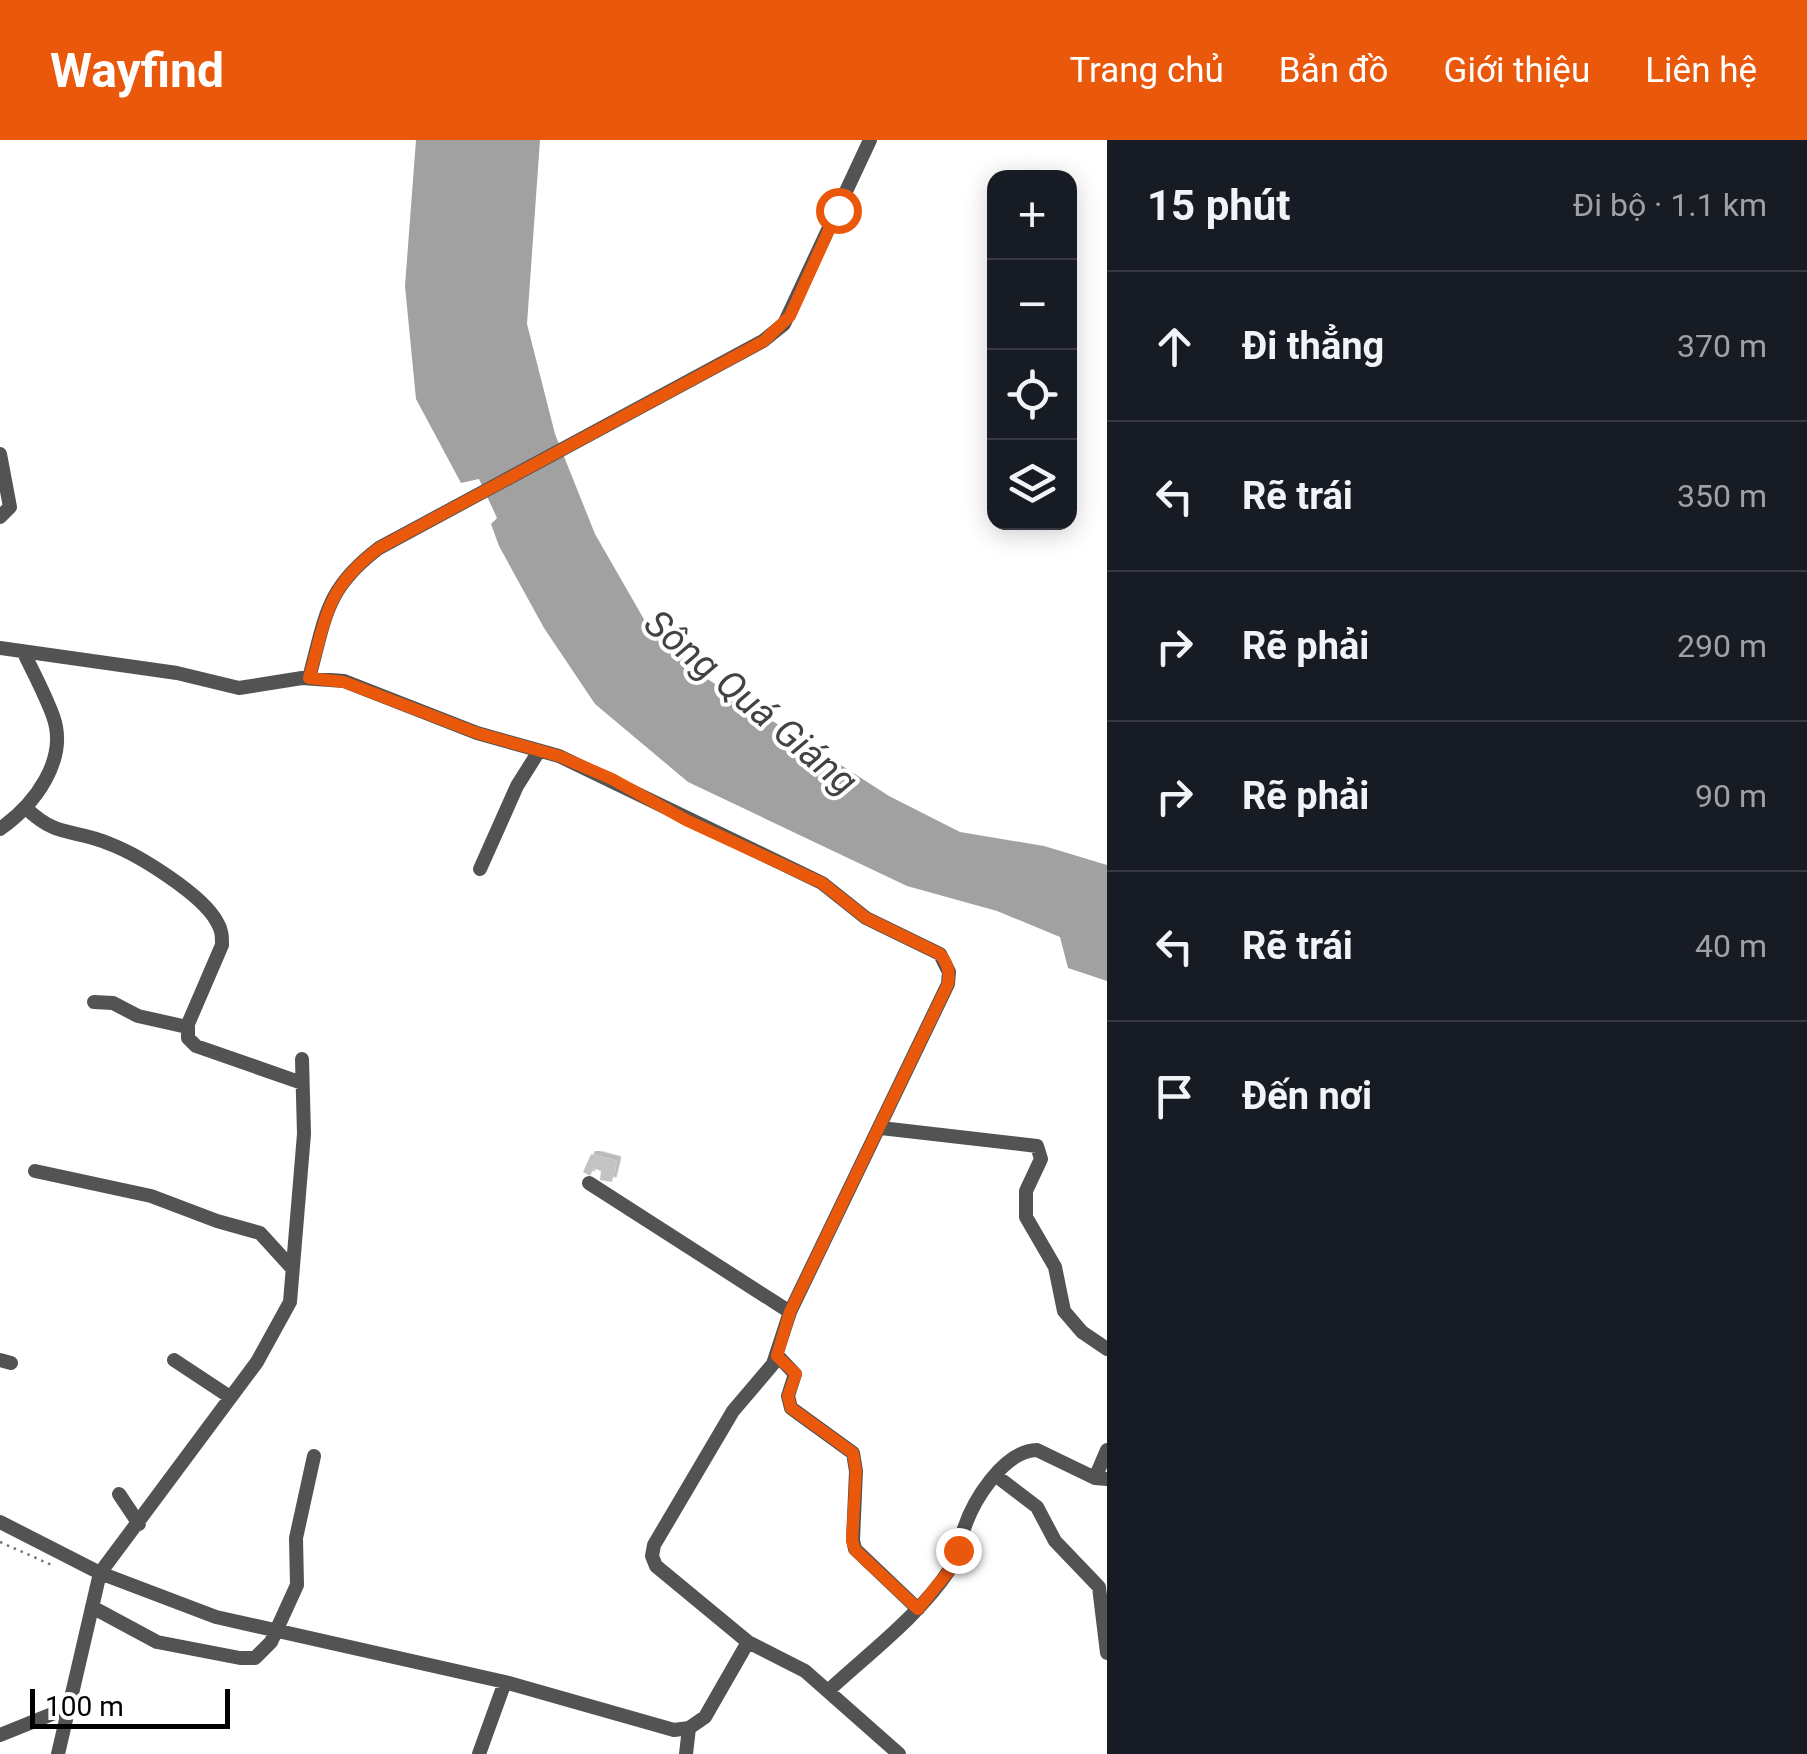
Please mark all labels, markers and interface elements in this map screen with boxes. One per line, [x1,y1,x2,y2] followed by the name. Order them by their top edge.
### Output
[50,42,224,99] text: Wayfind
[1069,50,1224,91] text: Trang chủ
[1279,50,1389,91] text: Bản đồ
[1444,50,1590,91] text: Giới thiệu
[1645,50,1757,91] text: Liên hệ
[987,170,1077,530] map controls
[987,170,1077,260] button: +
[1147,181,1291,230] text: 15 phút
[1573,186,1767,224] text: Đi bộ · 1.1 km
[816,188,862,234] route start
[987,260,1077,350] button: −
[1147,319,1202,374] icon: ahead
[1242,324,1384,368] text: Đi thẳng
[1677,327,1767,365] text: 370 m
[987,350,1077,440] button: locate
[987,440,1077,530] button: layers
[1147,469,1202,524] icon: left
[1242,474,1353,518] text: Rẽ trái
[1677,477,1767,515] text: 350 m
[636,600,866,804] water label: Sông Quá Giáng
[1147,619,1202,674] icon: right
[1242,624,1369,668] text: Rẽ phải
[1677,627,1767,665] text: 290 m
[1147,769,1202,824] icon: right
[1242,774,1369,818] text: Rẽ phải
[1695,777,1767,815] text: 90 m
[1147,919,1202,974] icon: left
[1242,924,1353,968] text: Rẽ trái
[1695,927,1767,965] text: 40 m
[1147,1069,1202,1124] icon: arrive
[1242,1074,1372,1118] text: Đến nơi
[936,1528,982,1574] route end
[30,1684,230,1728] scale bar
[45,1690,124,1723] text: 100 m

